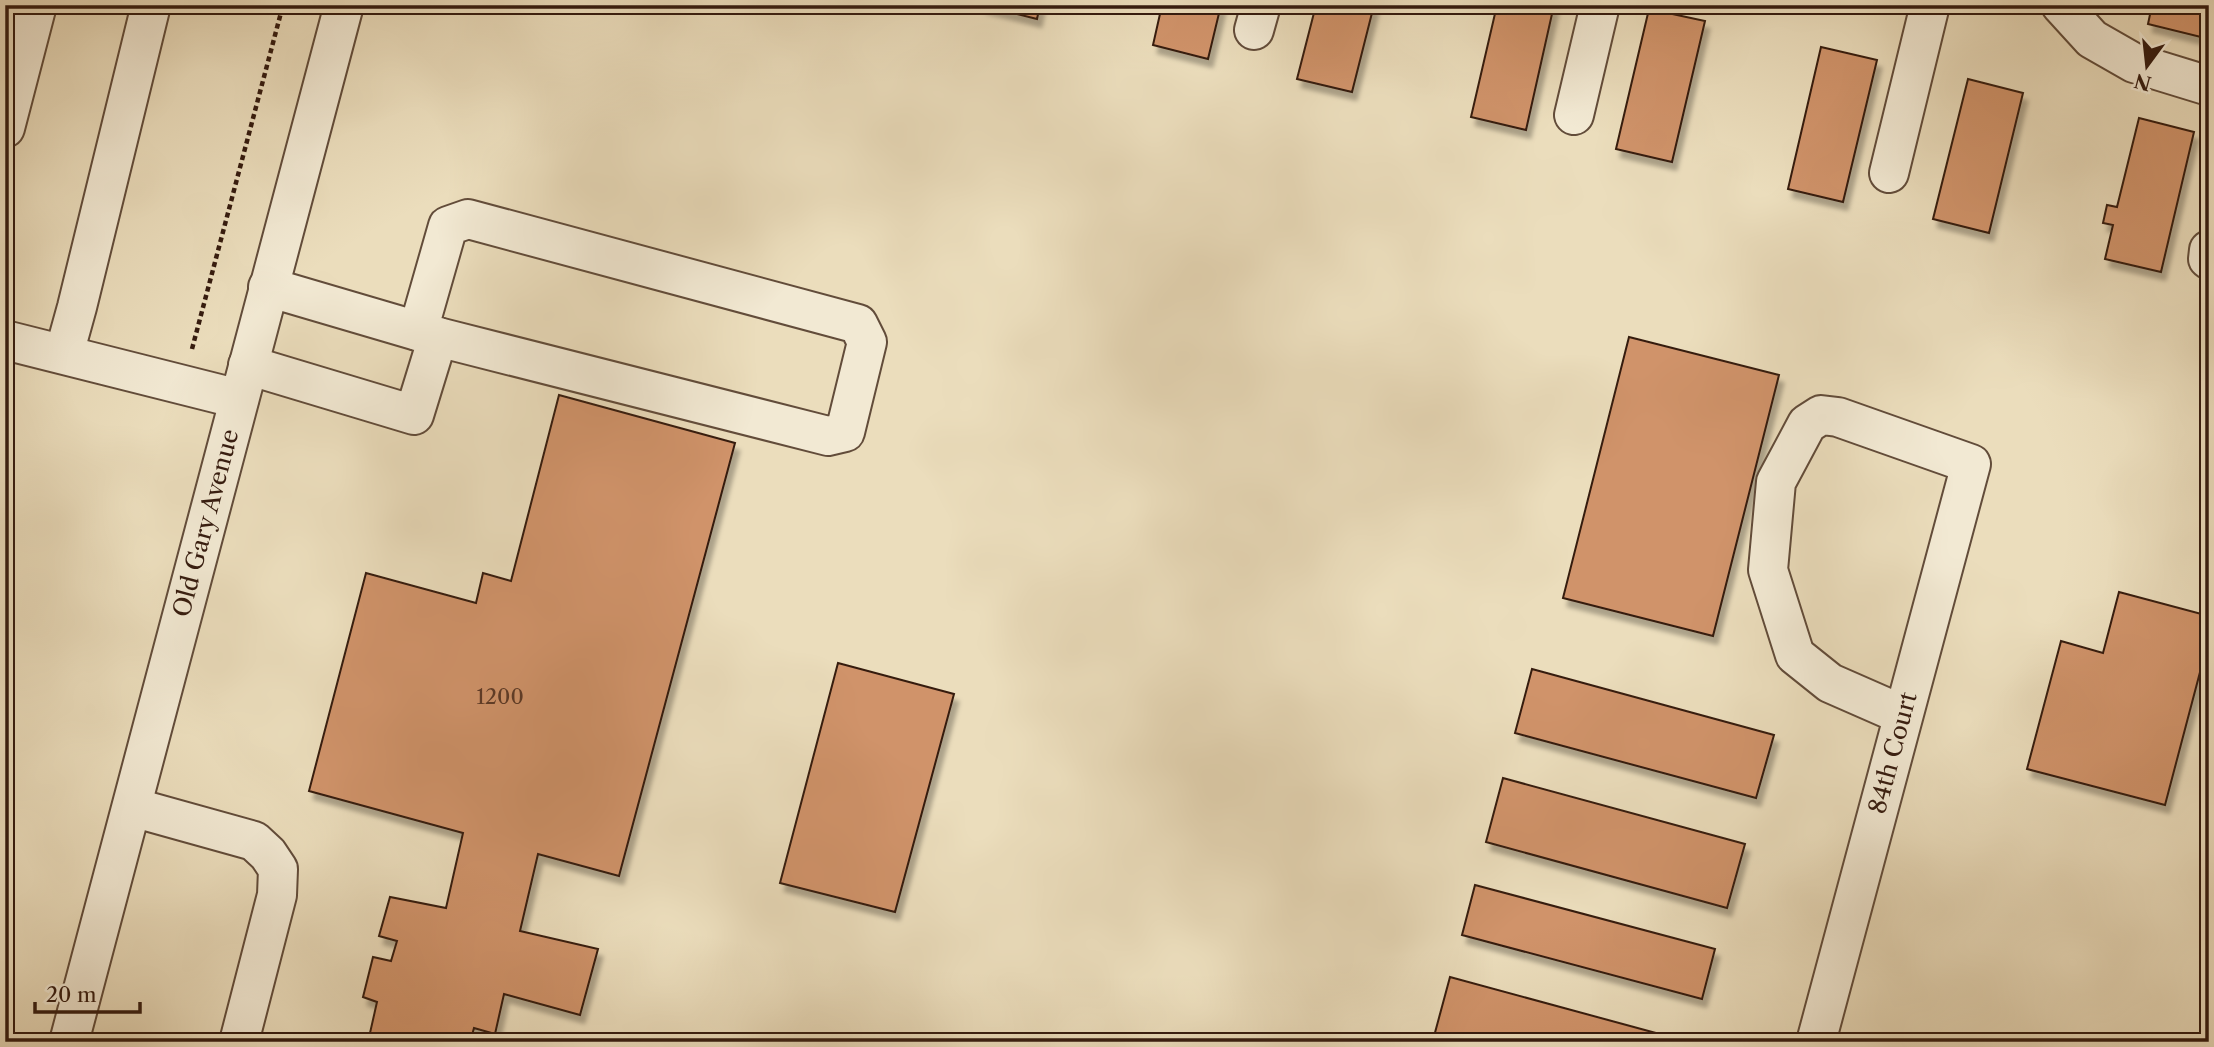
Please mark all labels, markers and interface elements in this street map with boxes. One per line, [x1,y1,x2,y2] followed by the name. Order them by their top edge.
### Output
[2112,32,2182,102] north arrow
[2132,69,2154,95] text: N
[166,426,245,620] street label: Old Gary Avenue
[476,684,524,709] house number: 1200
[1862,688,1923,817] street label: 84th Court
[35,970,140,1014] scale bar
[46,982,97,1007] text: 20 m

